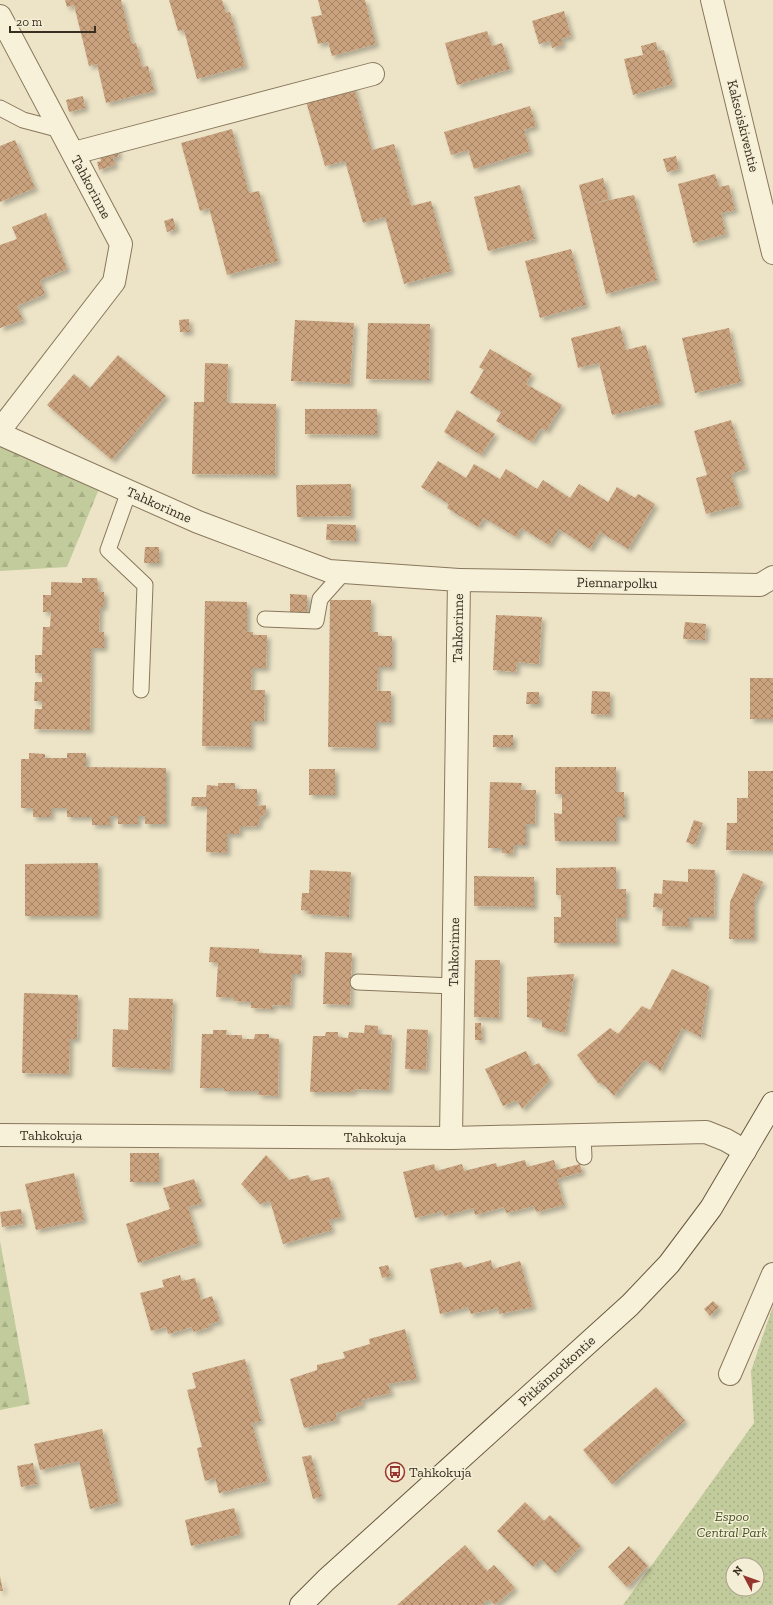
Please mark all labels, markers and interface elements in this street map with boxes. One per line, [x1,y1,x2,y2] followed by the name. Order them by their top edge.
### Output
[10,8,95,34] scale bar
[16,15,43,29] text: 20 m
[723,78,763,174] street label: Kaksoiskiventie
[67,152,115,222] street label: Tahkorinne
[124,483,195,527] street label: Tahkorinne
[576,574,658,592] street label: Piennarpolku
[449,593,467,663] street label: Tahkorinne
[445,917,463,987] street label: Tahkorinne
[20,1127,82,1144] street label: Tahkokuja
[344,1129,406,1146] street label: Tahkokuja
[515,1332,599,1410] street label: Pitkännotkontie
[384,1461,406,1483] bus stop icon: Tahkokuja
[409,1464,472,1481] place label: Tahkokuja
[696,1508,768,1541] park label: Espoo Central Park
[725,1557,765,1597] north arrow
[730,1563,746,1578] text: N

